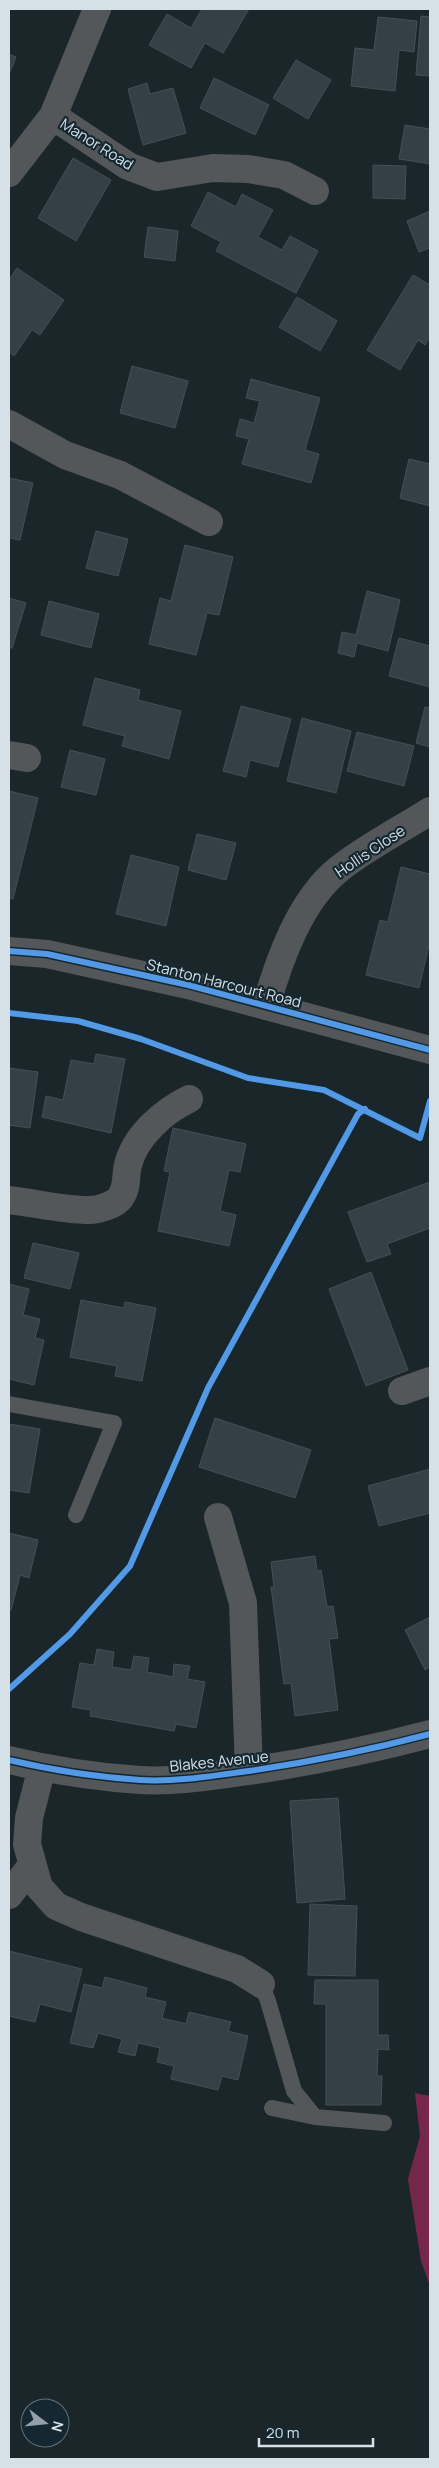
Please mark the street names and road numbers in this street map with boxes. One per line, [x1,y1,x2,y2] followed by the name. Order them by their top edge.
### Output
[56,113,138,175] street label: Manor Road
[331,820,409,882] street label: Hollis Close
[144,954,304,1012] street label: Stanton Harcourt Road
[169,1745,270,1777] street label: Blakes Avenue

